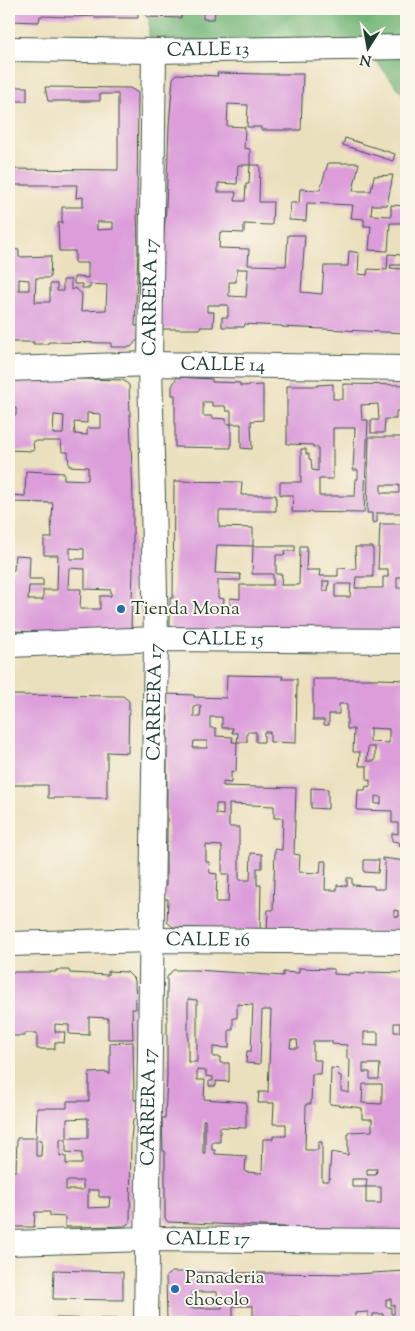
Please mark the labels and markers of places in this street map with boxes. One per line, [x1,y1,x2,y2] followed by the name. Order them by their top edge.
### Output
[131,596,240,623] place label: Tienda Mona
[115,603,127,615] marker: Tienda Mona
[185,1265,265,1314] place label: Panaderia chocolo
[169,1283,181,1295] marker: Panaderia chocolo

